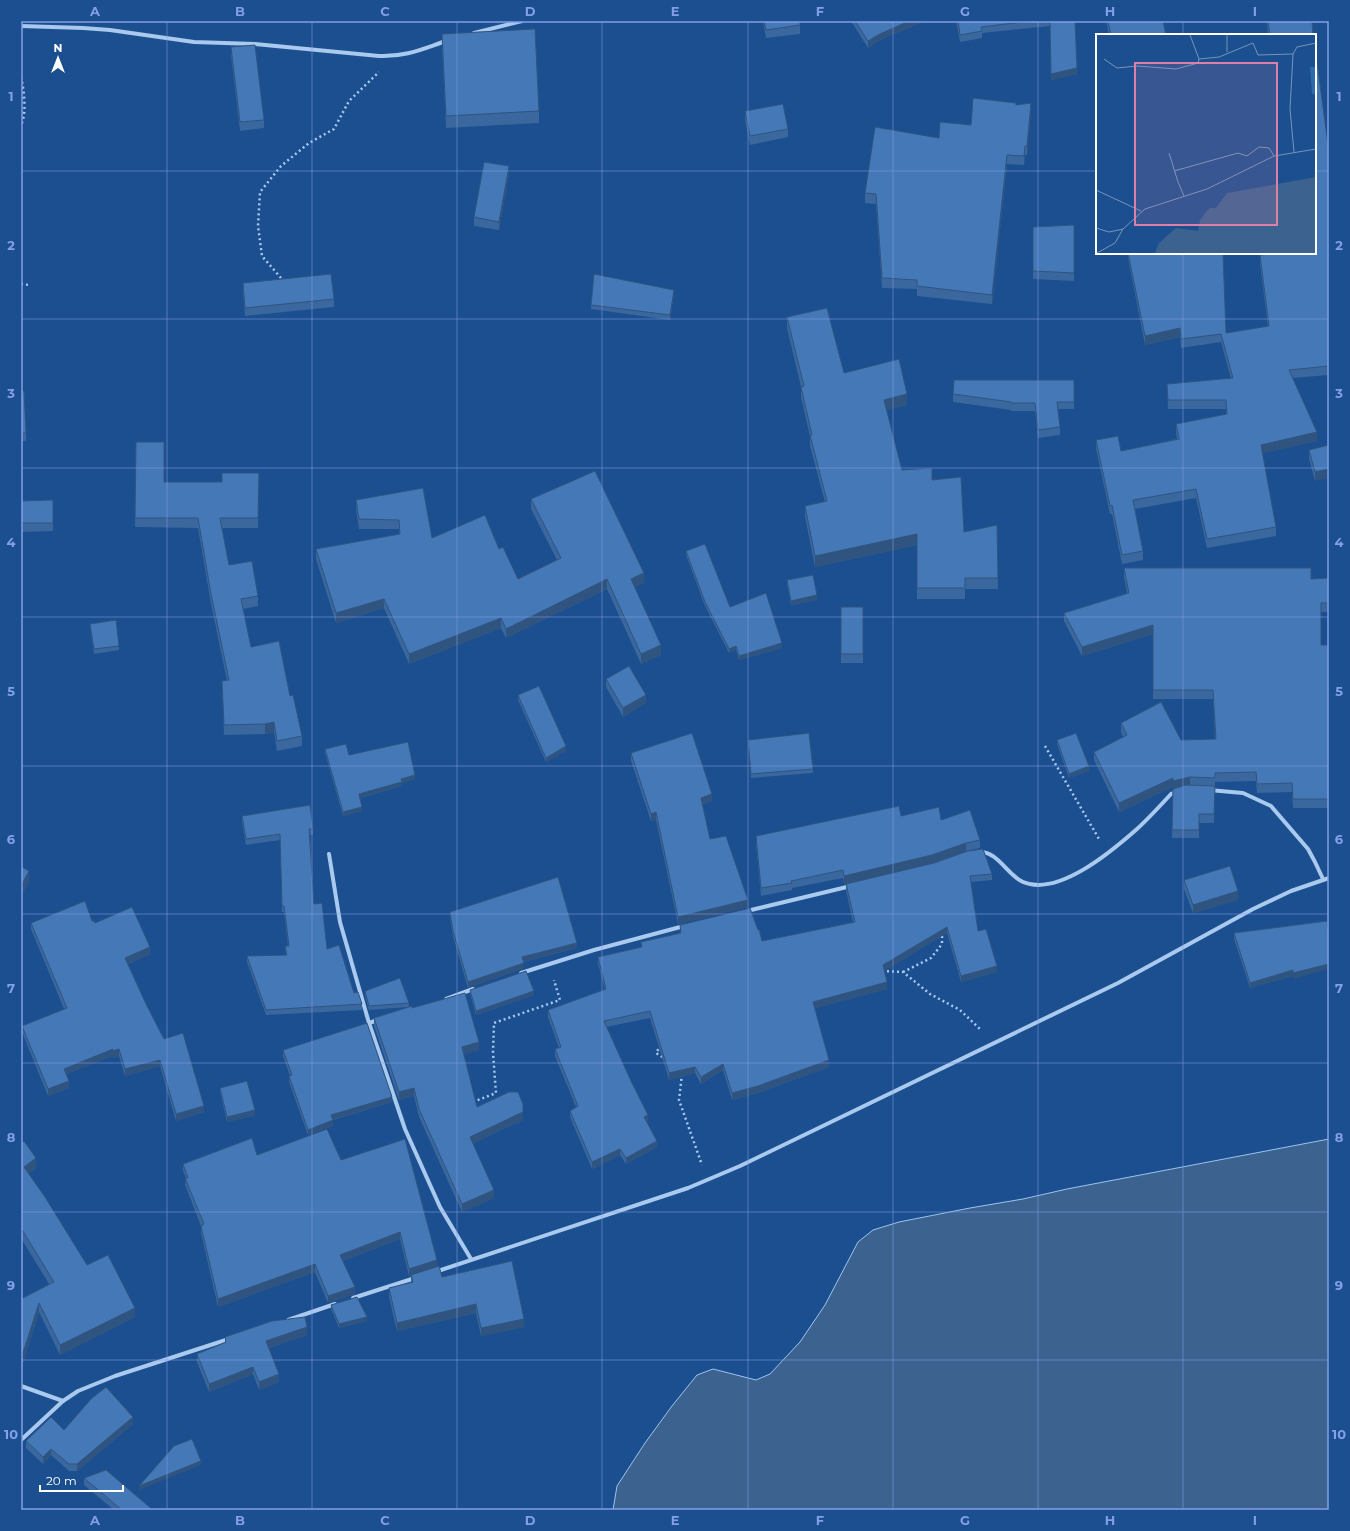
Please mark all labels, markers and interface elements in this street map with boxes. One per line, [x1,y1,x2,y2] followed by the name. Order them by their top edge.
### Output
[89,3,101,19] text: A
[235,3,245,19] text: B
[380,3,390,19] text: C
[525,3,536,19] text: D
[671,3,680,19] text: E
[816,3,824,19] text: F
[960,3,970,19] text: G
[1105,3,1115,19] text: H
[1253,3,1257,19] text: I
[1096,34,1316,254] inset map
[38,38,78,78] north arrow
[54,41,62,55] text: N
[8,88,14,104] text: 1
[1336,88,1342,104] text: 1
[7,237,15,253] text: 2
[1335,237,1343,253] text: 2
[6,385,15,401] text: 3
[1334,385,1343,401] text: 3
[7,534,16,550] text: 4
[1335,534,1344,550] text: 4
[7,683,15,699] text: 5
[1335,683,1343,699] text: 5
[7,831,16,847] text: 6
[1335,831,1344,847] text: 6
[7,980,15,996] text: 7
[1335,980,1343,996] text: 7
[7,1129,16,1145] text: 8
[1335,1129,1344,1145] text: 8
[7,1277,15,1293] text: 9
[1335,1277,1343,1293] text: 9
[4,1426,18,1442] text: 10
[1332,1426,1346,1442] text: 10
[40,1467,123,1493] scale bar
[46,1473,77,1488] text: 20 m
[89,1512,101,1528] text: A
[235,1512,245,1528] text: B
[380,1512,390,1528] text: C
[525,1512,536,1528] text: D
[671,1512,680,1528] text: E
[816,1512,824,1528] text: F
[960,1512,970,1528] text: G
[1105,1512,1115,1528] text: H
[1253,1512,1257,1528] text: I

